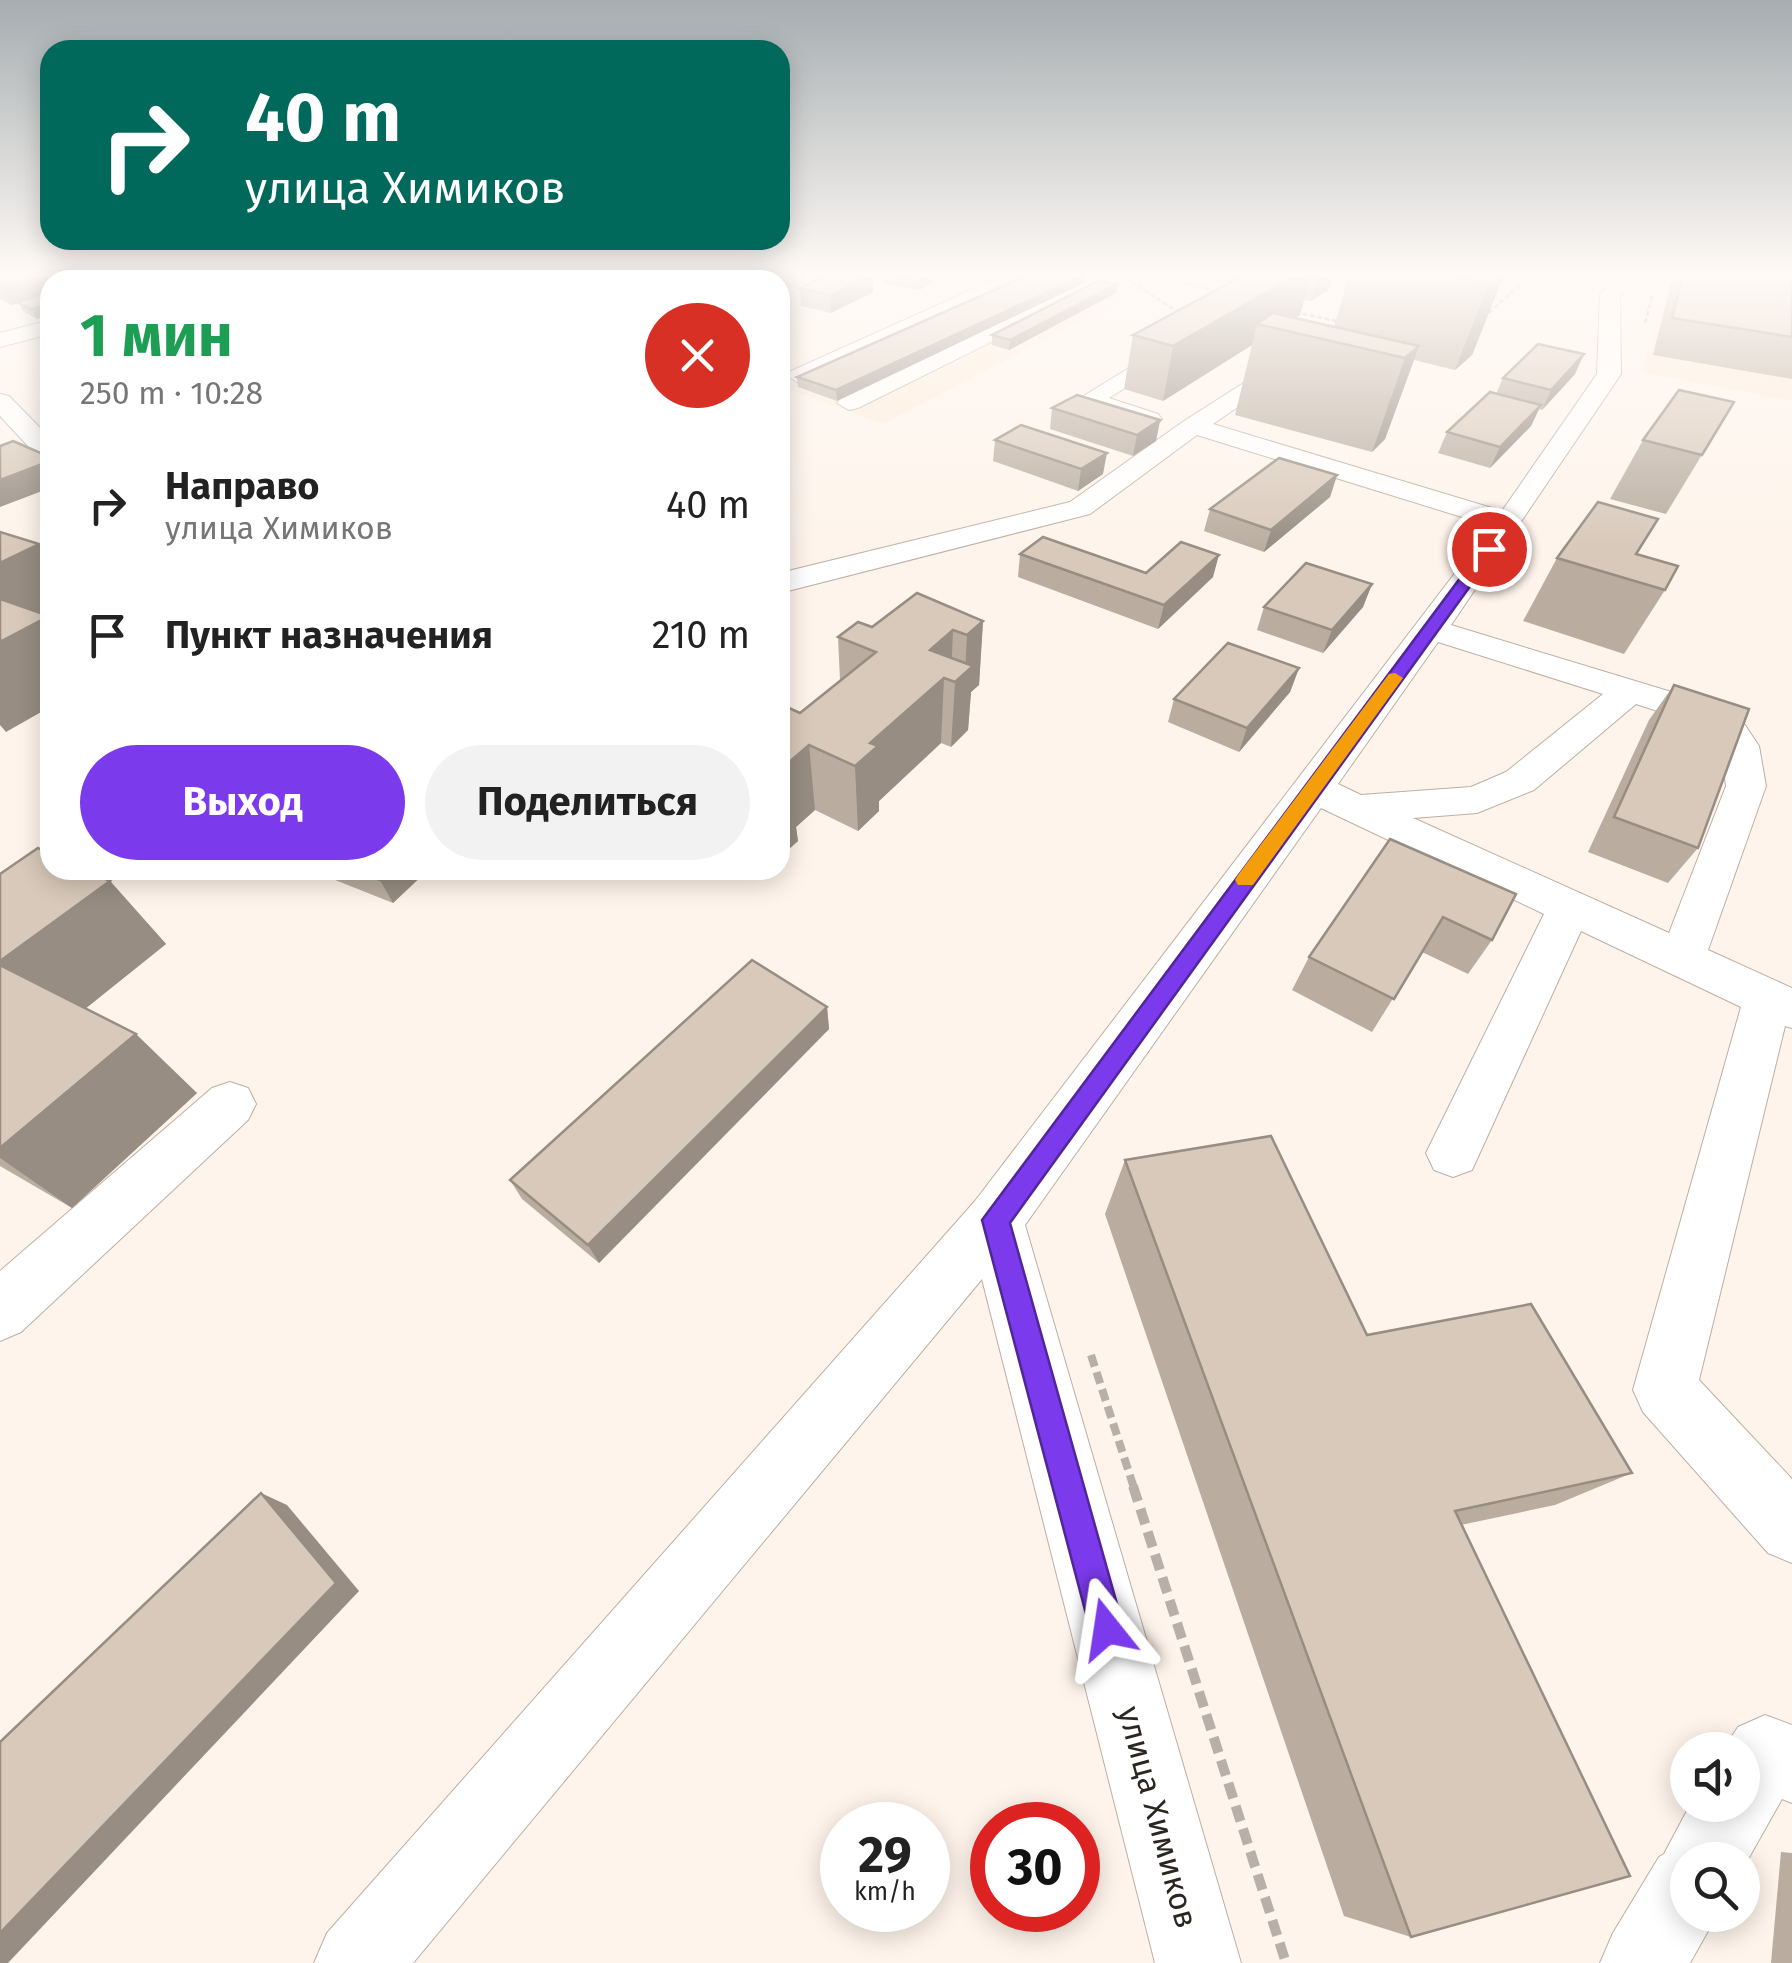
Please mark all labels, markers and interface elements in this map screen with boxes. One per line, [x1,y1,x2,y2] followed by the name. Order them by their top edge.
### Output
[245,76,401,160] text: 40 m
[80,80,210,210] icon: right
[245,161,565,215] text: улица Химиков
[80,300,233,372] text: 1 мин
[645,303,750,408] button: close
[80,374,263,412] text: 250 m · 10:28
[165,463,319,509] text: Направо
[80,478,135,533] icon: right
[666,482,750,528] text: 40 m
[1447,507,1532,592] pin
[165,509,393,547] text: улица Химиков
[1462,522,1517,577] icon: arrive
[80,608,135,663] icon: arrive
[165,612,493,658] text: Пункт назначения
[652,612,750,658] text: 210 m
[80,745,405,860] button: Выход
[425,745,750,860] button: Поделиться
[1055,1577,1159,1681] position arrow
[1110,1702,1206,1932] street label: улица Химиков
[1670,1732,1760,1932] map controls
[1670,1732,1760,1822] button: sound
[970,1802,1100,1932] speed limit sign: 30
[858,1825,912,1885] text: 29
[1670,1842,1760,1932] button: search
[854,1877,916,1907] text: km/h

